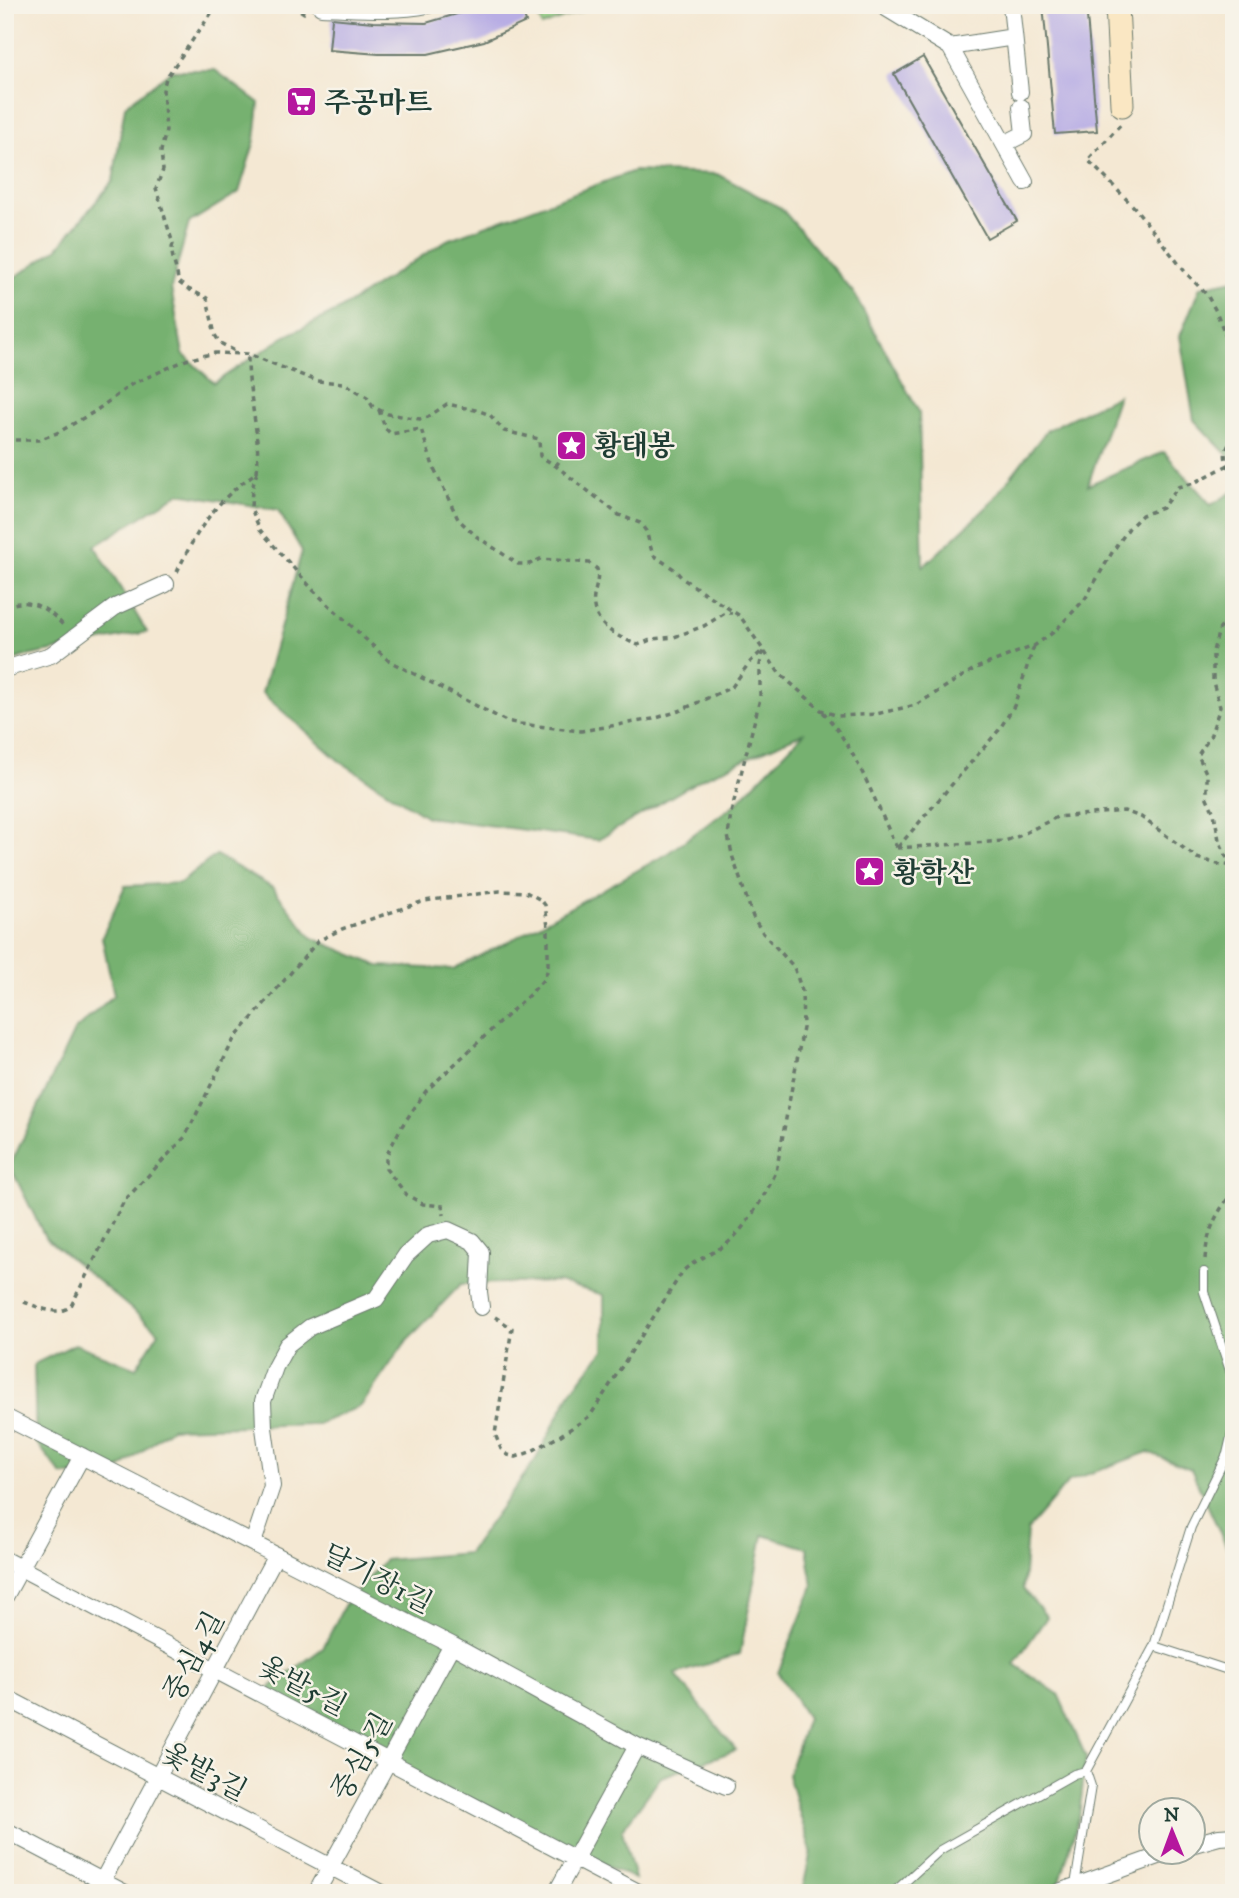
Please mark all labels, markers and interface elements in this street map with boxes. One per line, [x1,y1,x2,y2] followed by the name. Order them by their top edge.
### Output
[284,85,318,119] supermarket icon: 주공마트
[324,86,432,121] place label: 주공마트
[554,428,588,462] place icon: 황태봉
[594,429,675,464] place label: 황태봉
[853,855,887,889] place icon: 황학산
[893,856,975,891] place label: 황학산
[317,1537,438,1622] street label: 달기장1길
[156,1606,233,1708] street label: 중심4길
[252,1649,352,1724] street label: 옻밭5길
[324,1707,401,1807] street label: 중심5길
[156,1735,253,1809] street label: 옻밭3길
[1138,1797,1208,1867] north arrow
[1164,1804,1180,1827] text: N

